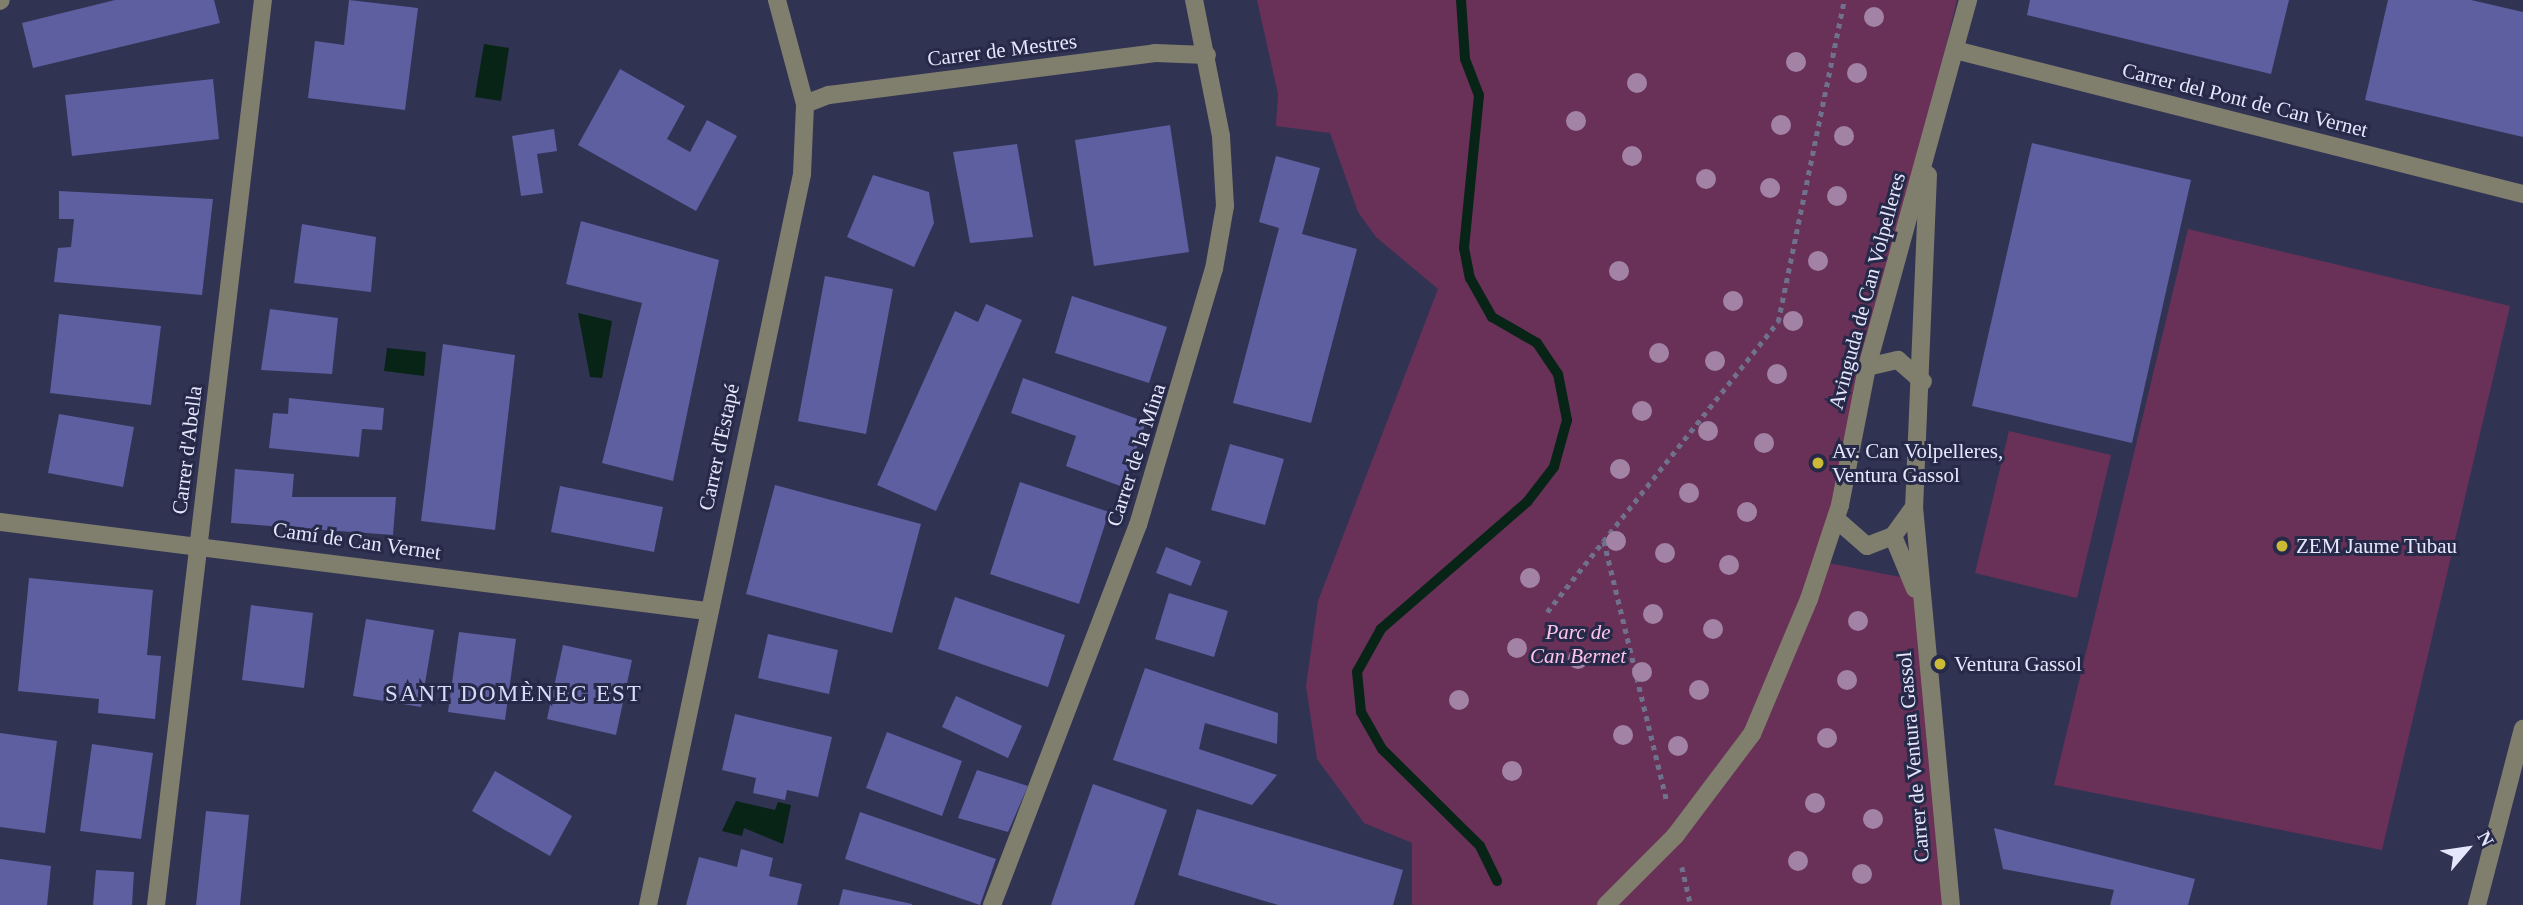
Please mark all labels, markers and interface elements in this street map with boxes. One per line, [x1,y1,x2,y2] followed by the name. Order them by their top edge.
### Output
[926,28,1078,72] street label: Carrer de Mestres
[2119,57,2371,143] street label: Carrer del Pont de Can Vernet
[1823,170,1911,412] street label: Avinguda de Can Volpelleres
[1101,380,1171,530] street label: Carrer de la Mina
[693,381,745,513] street label: Carrer d'Estapé
[167,384,207,516] street label: Carrer d'Abella
[1832,438,2004,488] place label: Av. Can Volpelleres, Ventura Gassol
[1810,455,1826,471] marker: Av. Can Volpelleres, Ventura Gassol
[271,517,443,565] street label: Camí de Can Vernet
[2296,533,2457,559] place label: ZEM Jaume Tubau
[2274,538,2290,554] marker: ZEM Jaume Tubau
[1530,619,1626,669] park label: Parc de Can Bernet
[1891,650,1935,864] street label: Carrer de Ventura Gassol
[1954,651,2082,677] place label: Ventura Gassol
[1932,656,1948,672] marker: Ventura Gassol
[387,680,641,708] district label: SANT DOMÈNEC EST
[2432,814,2502,884] north arrow
[2473,827,2498,850] text: N

